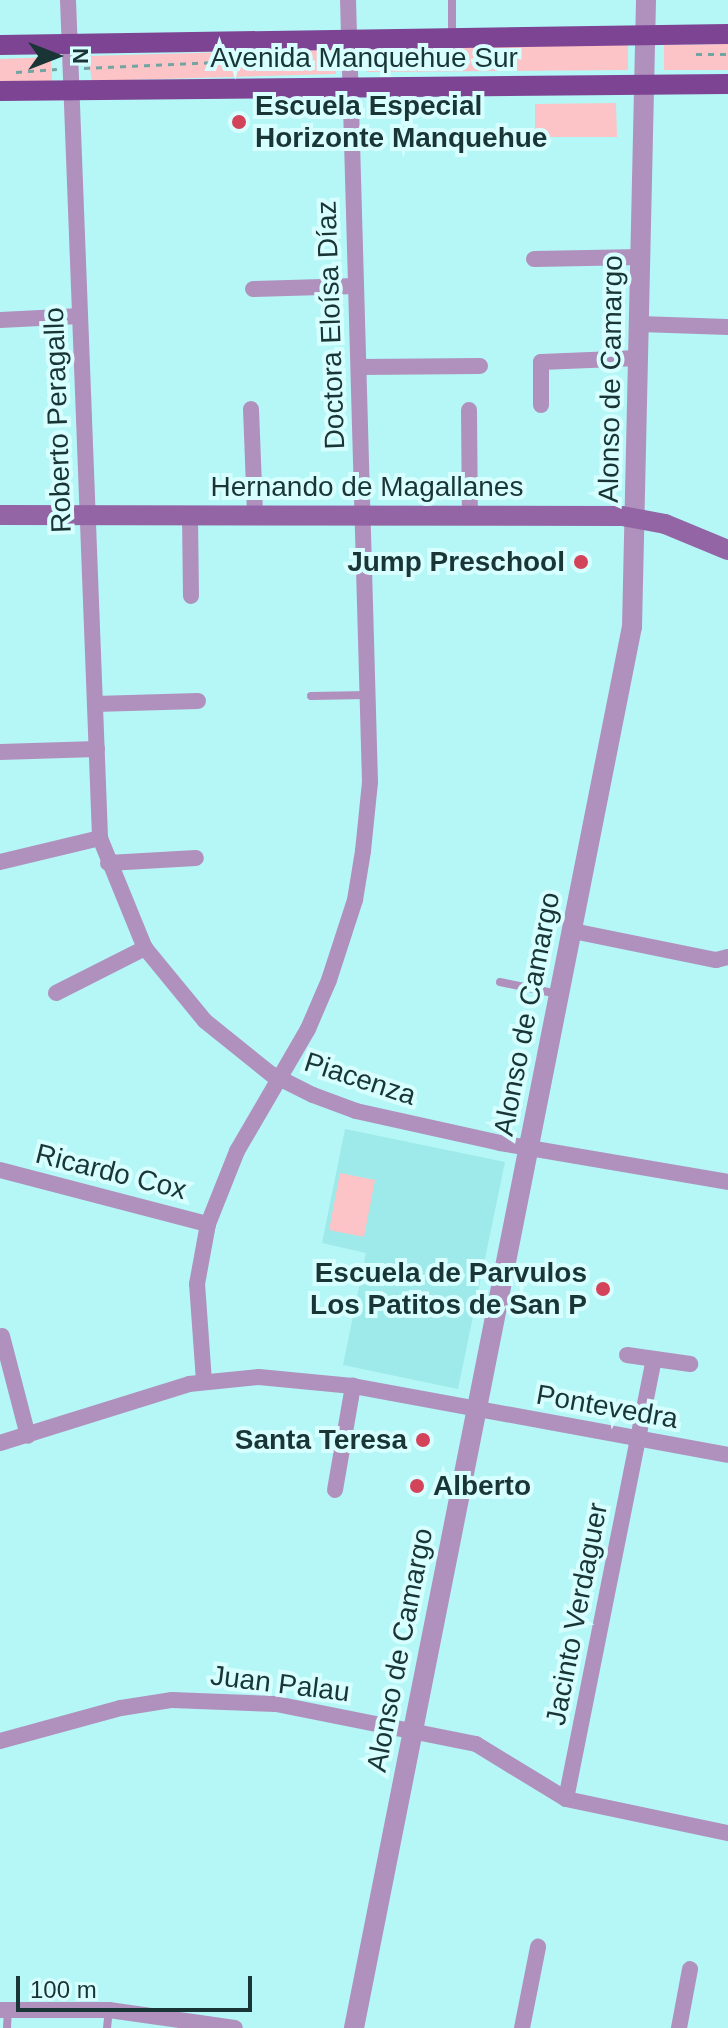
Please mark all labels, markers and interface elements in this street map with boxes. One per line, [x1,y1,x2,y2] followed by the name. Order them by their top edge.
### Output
[16,16,96,96] north arrow
[210,41,518,75] street label: Avenida Manquehue Sur
[68,48,93,64] text: N
[255,89,547,155] place label: Escuela Especial Horizonte Manquehue
[230,113,248,131] marker: Escuela Especial Horizonte Manquehue
[310,200,352,450] street label: Doctora Eloísa Díaz
[592,255,630,503] street label: Alonso de Camargo
[37,307,79,533] street label: Roberto Peragallo
[211,470,523,504] street label: Hernando de Magallanes
[347,545,565,579] place label: Jump Preschool
[572,553,590,571] marker: Jump Preschool
[487,889,567,1139] street label: Alonso de Camargo
[300,1045,420,1113] street label: Piacenza
[32,1137,190,1207] street label: Ricardo Cox
[310,1256,587,1322] place label: Escuela de Parvulos Los Patitos de San P
[594,1280,612,1298] marker: Escuela de Parvulos Los Patitos de San P
[534,1378,680,1436] street label: Pontevedra
[235,1423,407,1457] place label: Santa Teresa
[414,1431,432,1449] marker: Santa Teresa
[433,1469,531,1503] place label: Alberto
[408,1477,426,1495] marker: Alberto
[539,1500,615,1728] street label: Jacinto Verdaguer
[360,1525,440,1775] street label: Alonso de Camargo
[208,1659,352,1709] street label: Juan Palau
[20,1960,256,2010] scale bar
[30,1976,97,2003] text: 100 m

